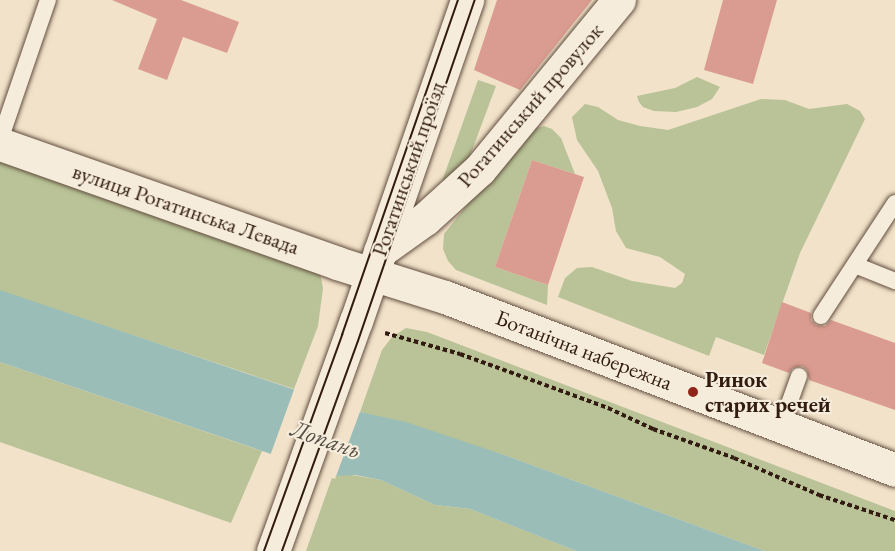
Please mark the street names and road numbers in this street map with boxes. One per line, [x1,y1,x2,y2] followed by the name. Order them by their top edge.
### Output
[451,17,609,193] street label: Рогатинський провулок
[366,78,450,260] street label: Рогатинський проїзд
[69,158,303,260] street label: вулиця Рогатинська Левада
[492,304,676,396] street label: Ботанічна набережна

